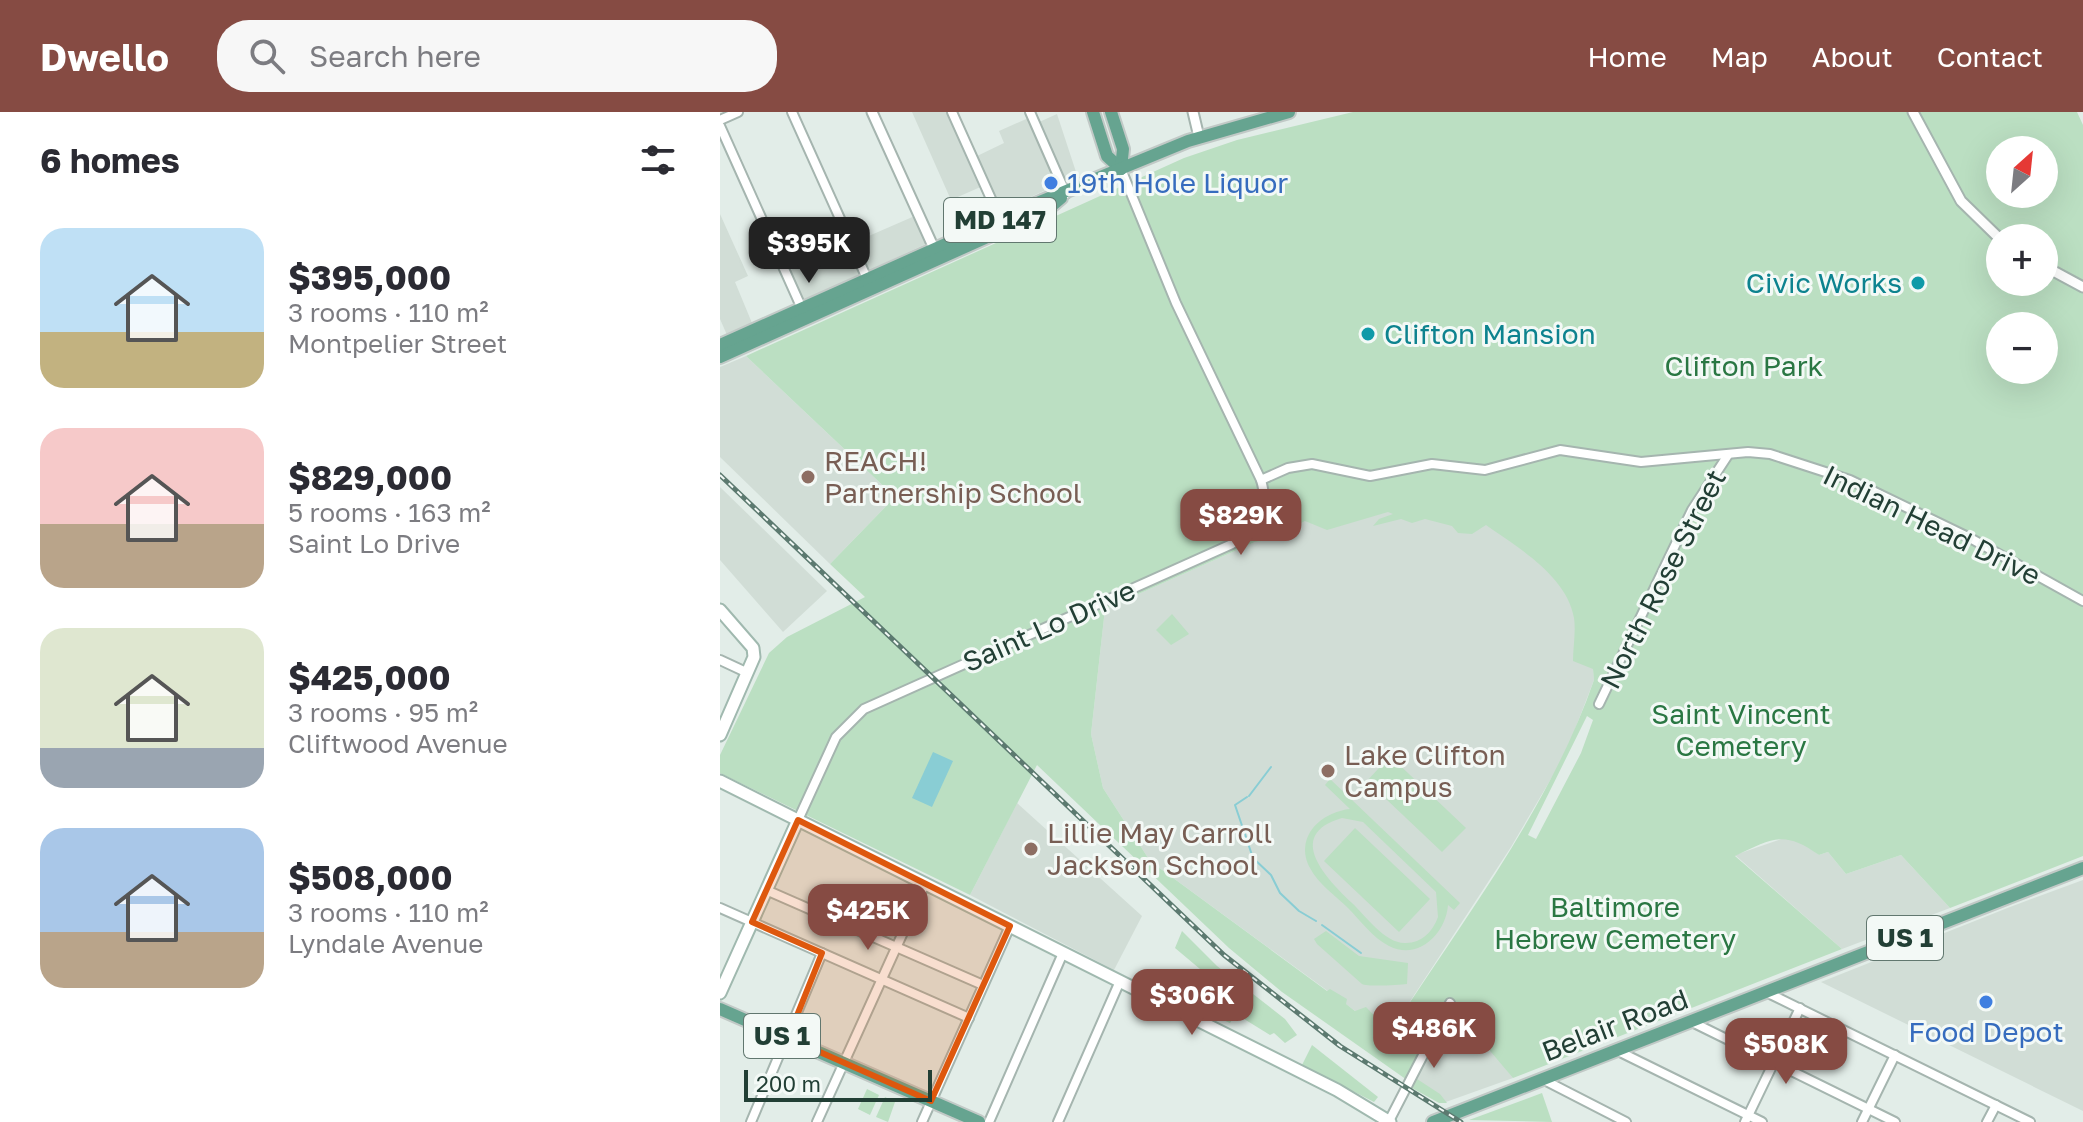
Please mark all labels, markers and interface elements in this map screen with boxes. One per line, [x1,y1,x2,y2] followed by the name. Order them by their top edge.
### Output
[217,20,777,92] search box
[40,34,169,79] text: Dwello
[245,34,289,78] icon: search
[309,38,481,74] text: Search here
[1588,40,1667,73] text: Home
[1711,40,1768,73] text: Map
[1812,40,1893,73] text: About
[1937,40,2043,73] text: Contact
[1986,136,2058,208] north arrow
[1986,136,2058,384] map controls
[636,138,680,182] icon: filters
[40,140,180,180] text: 6 homes
[1067,166,1288,199] place label: 19th Hole Liquor
[1042,174,1060,192] marker: 19th Hole Liquor
[944,198,1056,242] road number: MD 147
[753,217,865,285] pin: $395K
[1986,224,2058,296] button: +
[767,227,851,258] text: $395K
[288,257,451,297] text: $395,000
[104,260,200,356] icon: home
[1746,266,1902,299] place label: Civic Works
[1909,274,1927,292] marker: Civic Works
[288,297,489,328] text: 3 rooms · 110 m²
[1986,312,2058,384] button: −
[1384,317,1596,350] place label: Clifton Mansion
[1359,325,1377,343] marker: Clifton Mansion
[288,328,507,359] text: Montpelier Street
[1665,349,1824,382] park label: Clifton Park
[824,444,1082,509] place label: REACH! Partnership School
[288,457,452,497] text: $829,000
[1818,458,2046,591] street label: Indian Head Drive
[104,460,200,556] icon: home
[1593,464,1732,694] street label: North Rose Street
[799,468,817,486] marker: REACH! Partnership School
[1185,489,1297,557] pin: $829K
[288,497,491,528] text: 5 rooms · 163 m²
[1198,499,1284,530] text: $829K
[288,528,460,559] text: Saint Lo Drive
[957,573,1140,678] street label: Saint Lo Drive
[288,657,451,697] text: $425,000
[104,660,200,756] icon: home
[288,697,478,728] text: 3 rooms · 95 m²
[1651,697,1831,762] park label: Saint Vincent Cemetery
[288,728,508,759] text: Cliftwood Avenue
[1344,738,1506,803] place label: Lake Clifton Campus
[1319,762,1337,780] marker: Lake Clifton Campus
[1047,816,1272,881] place label: Lillie May Carroll Jackson School
[1022,840,1040,858] marker: Lillie May Carroll Jackson School
[288,857,453,897] text: $508,000
[104,860,200,956] icon: home
[812,884,924,952] pin: $425K
[1494,890,1736,955] park label: Baltimore Hebrew Cemetery
[826,894,910,925] text: $425K
[288,897,489,928] text: 3 rooms · 110 m²
[1867,916,1943,960] road number: US 1
[288,928,483,959] text: Lyndale Avenue
[1136,969,1248,1037] pin: $306K
[1149,979,1235,1010] text: $306K
[1537,982,1693,1067] street label: Belair Road
[1977,993,1995,1011] marker: Food Depot
[1378,1002,1490,1070] pin: $486K
[1391,1012,1477,1043] text: $486K
[744,1014,820,1058] road number: US 1
[1908,1015,2064,1048] place label: Food Depot
[1730,1018,1842,1086] pin: $508K
[1743,1028,1829,1059] text: $508K
[744,1066,932,1102] scale bar
[756,1070,821,1097] text: 200 m

